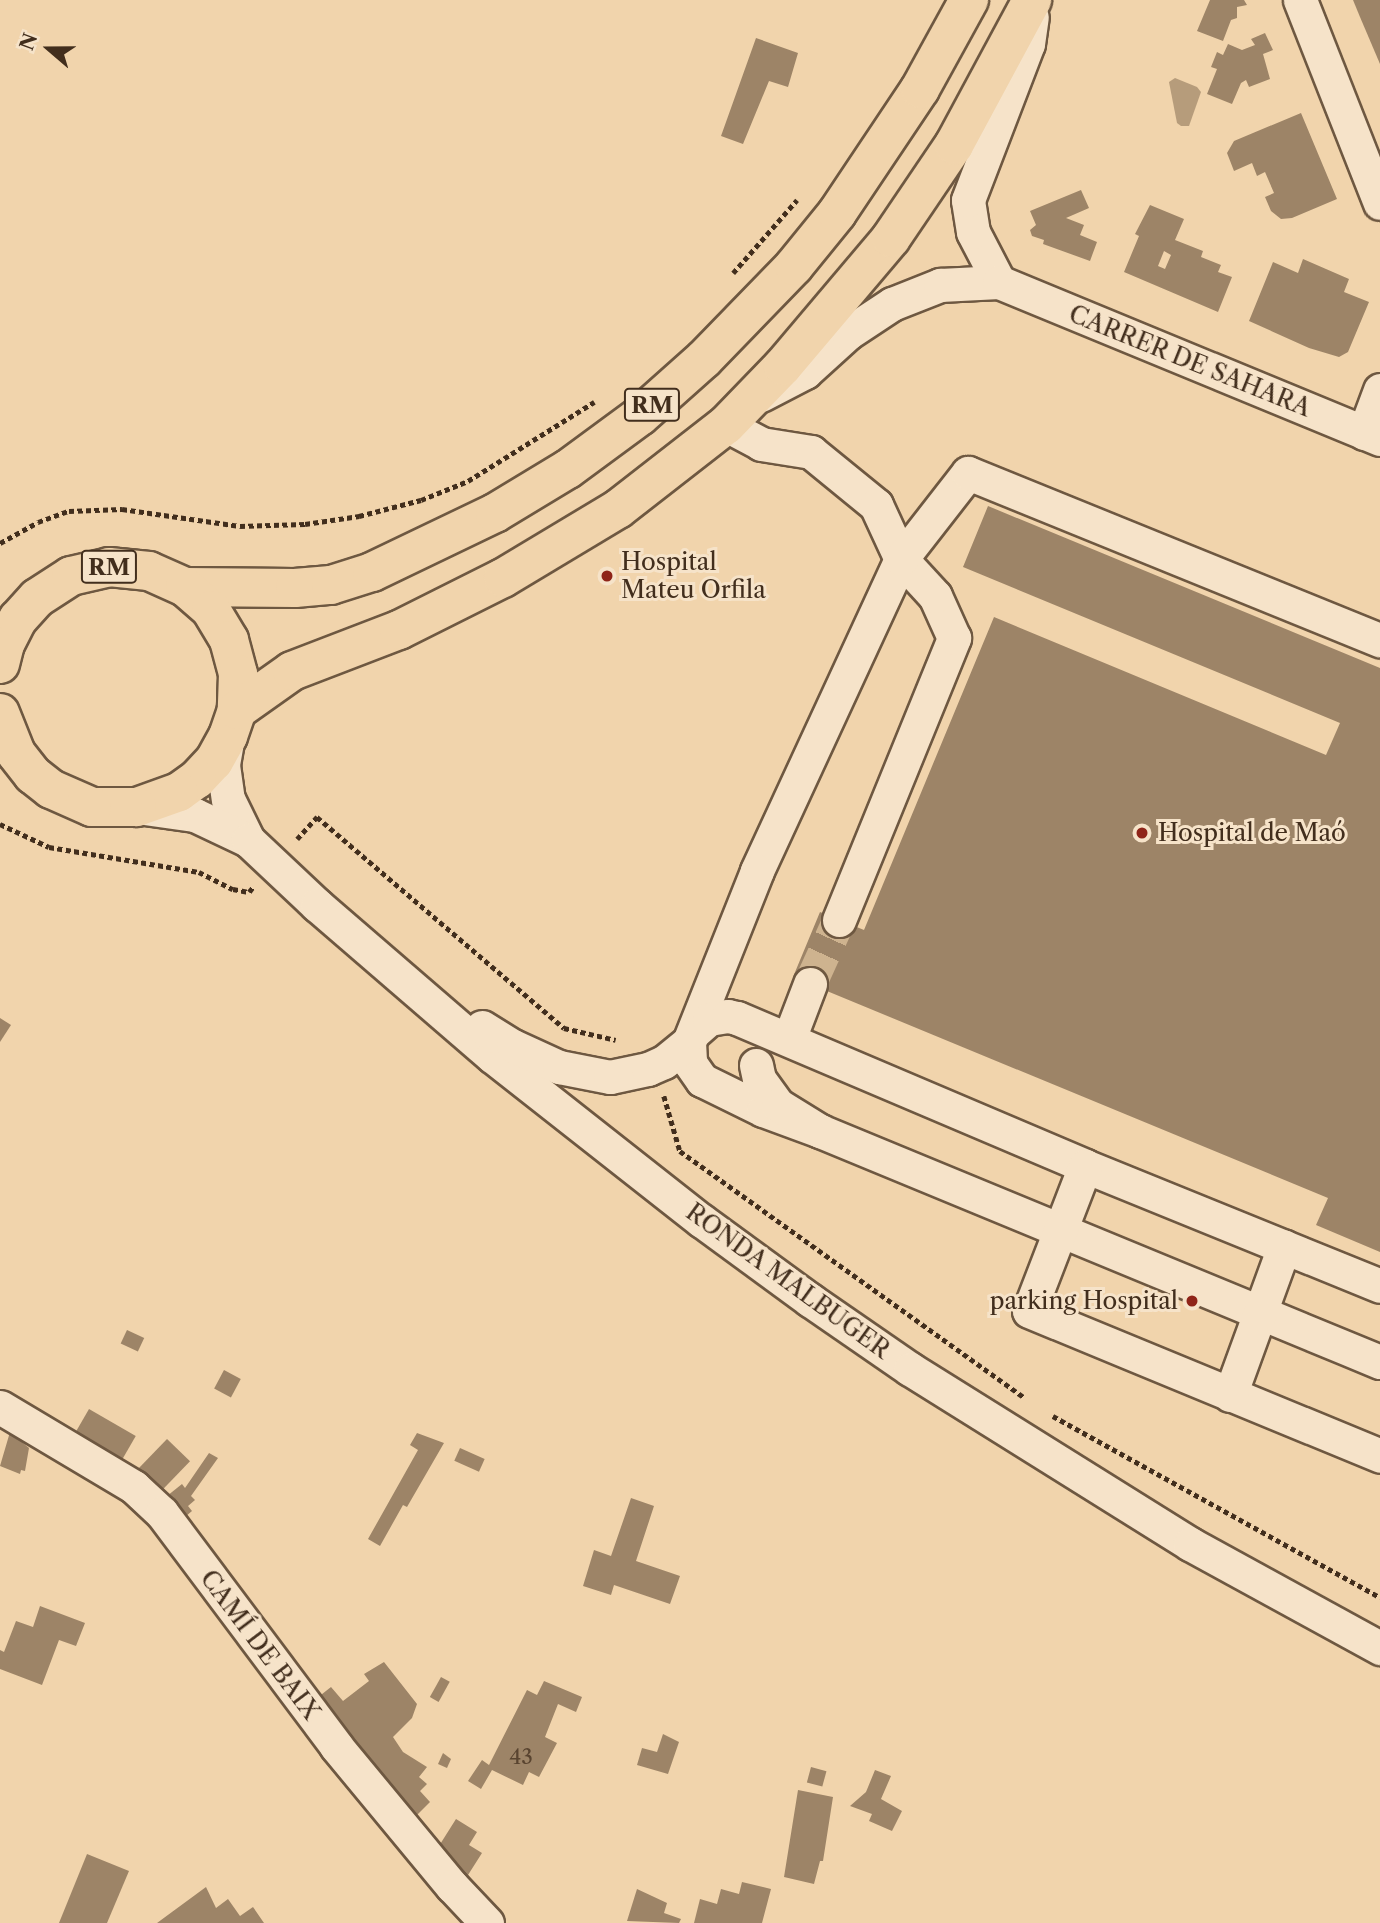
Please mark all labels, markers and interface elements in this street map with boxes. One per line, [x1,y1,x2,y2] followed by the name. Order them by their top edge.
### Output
[14,14,84,84] north arrow
[15,30,42,53] text: N
[1064,299,1316,423] street label: CARRER DE SAHARA
[622,386,682,424] road number: RM
[79,548,139,586] road number: RM
[621,548,766,604] place label: Hospital Mateu Orfila
[599,568,615,584] marker: Hospital Mateu Orfila
[1158,819,1346,847] place label: Hospital de Maó
[1132,823,1152,843] marker: Hospital de Maó
[680,1197,896,1365] street label: RONDA MALBUGER
[990,1287,1178,1315] place label: parking Hospital
[1184,1293,1200,1309] marker: parking Hospital
[194,1564,326,1726] street label: CAMÍ DE BAIX
[509,1744,533,1770] house number: 43

